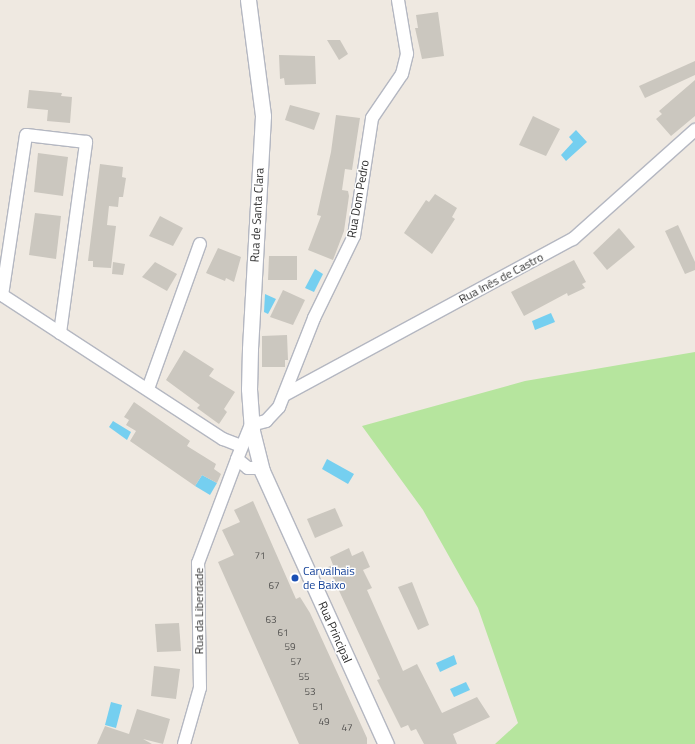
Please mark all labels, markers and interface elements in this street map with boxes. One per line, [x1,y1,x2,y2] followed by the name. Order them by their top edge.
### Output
[344,159,372,239] street label: Rua Dom Pedro
[247,167,267,263] street label: Rua de Santa Clara
[456,250,546,306] street label: Rua Inês de Castro
[254,550,266,562] house number: 71
[303,564,355,592] place label: Carvalhais de Baixo
[192,568,206,654] street label: Rua da Liberdade
[290,573,300,583] marker: Carvalhais de Baixo
[268,580,280,592] house number: 67
[315,599,355,665] street label: Rua Principal
[265,614,277,626] house number: 63
[277,627,289,639] house number: 61
[284,641,296,653] house number: 59
[290,656,302,668] house number: 57
[298,671,310,683] house number: 55
[304,686,316,698] house number: 53
[312,701,324,713] house number: 51
[318,716,330,728] house number: 49
[341,722,353,734] house number: 47

